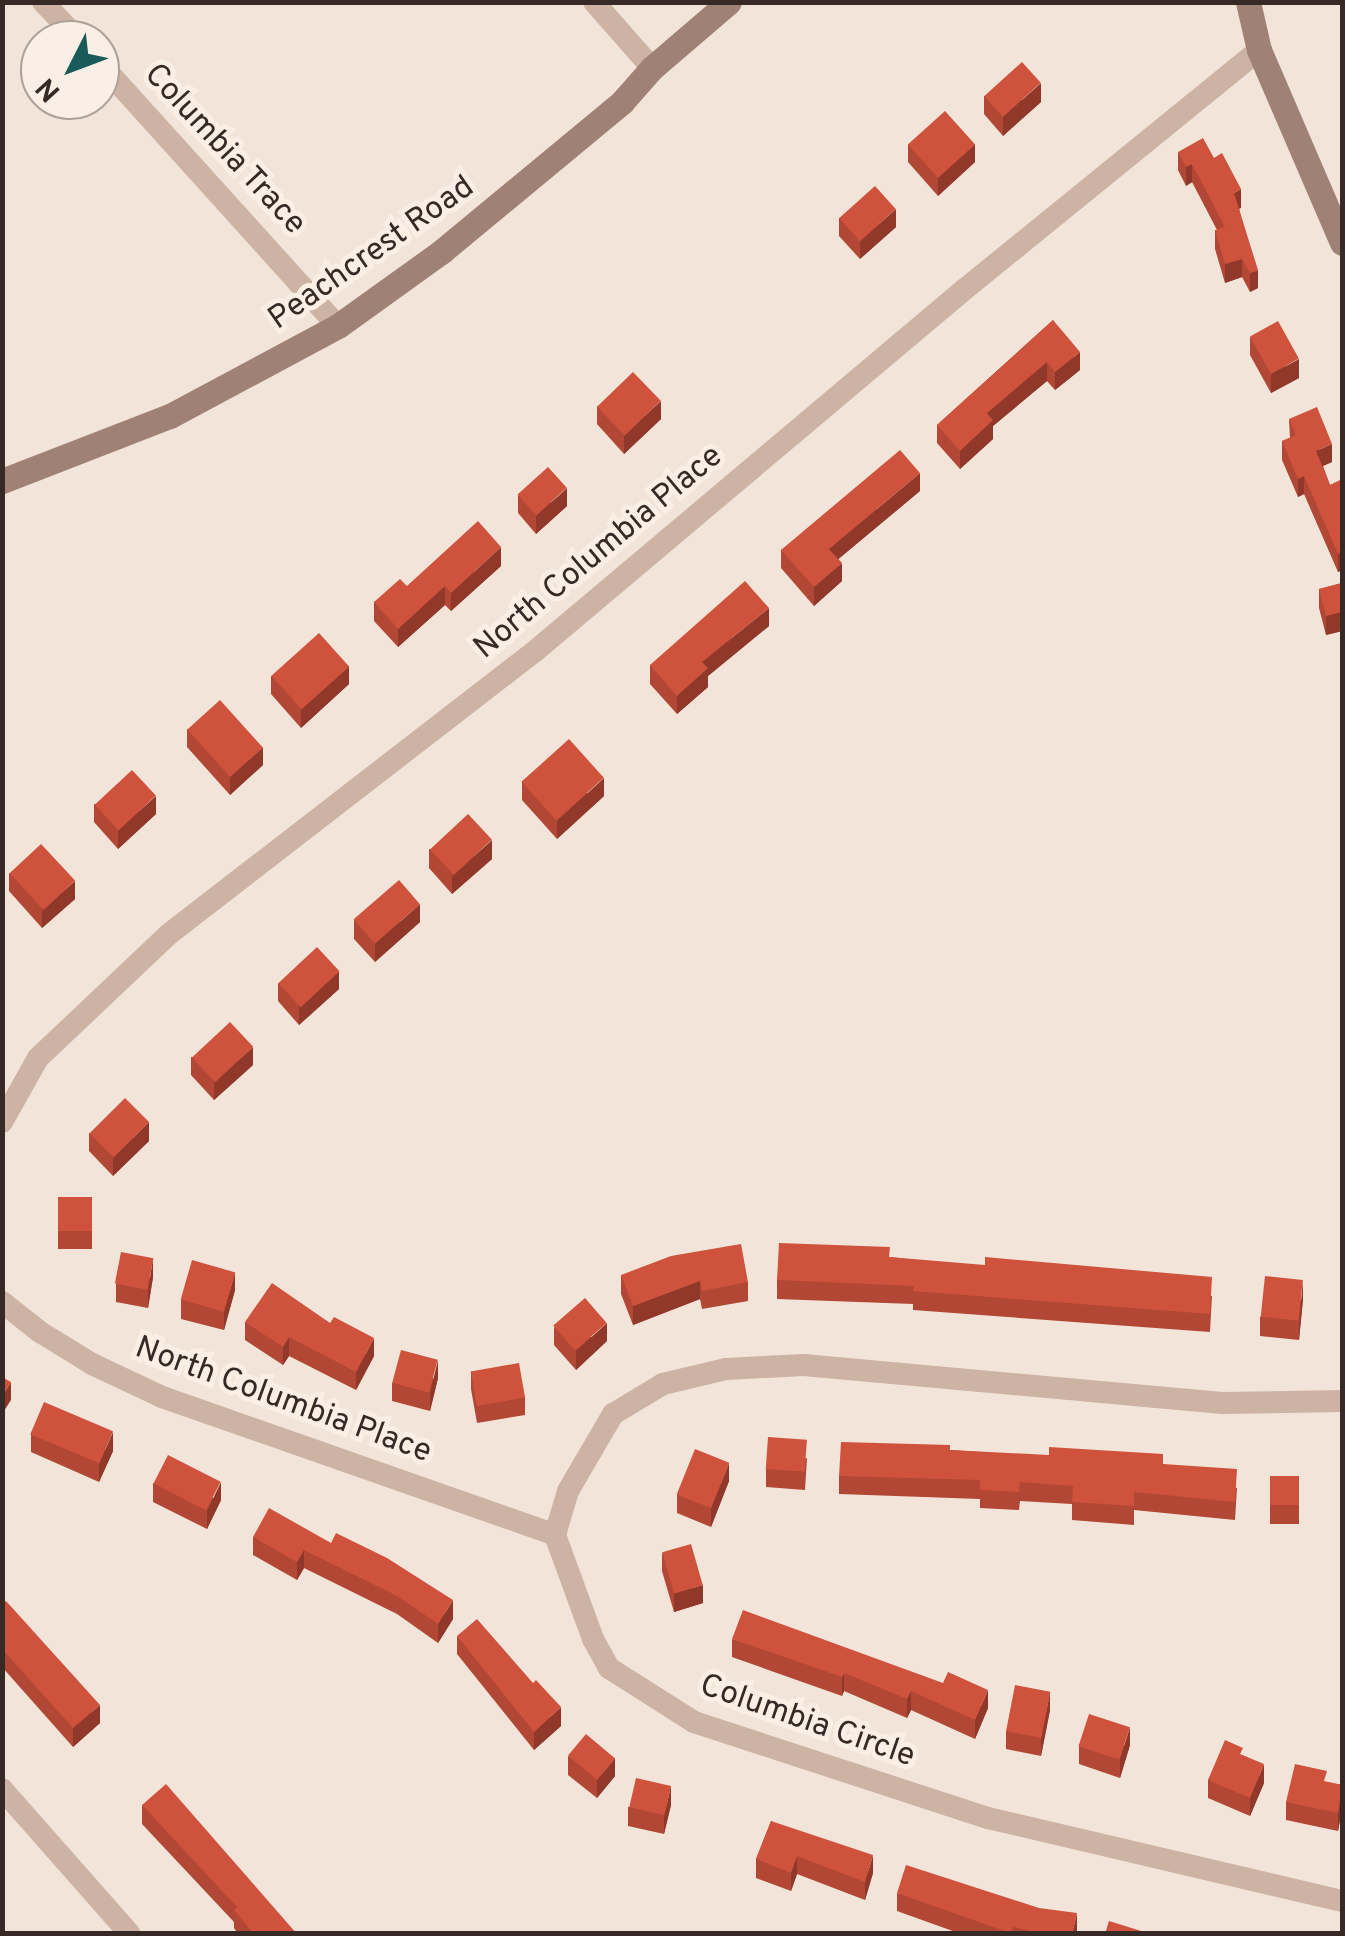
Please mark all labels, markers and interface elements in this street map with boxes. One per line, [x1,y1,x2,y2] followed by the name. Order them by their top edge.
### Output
[20,20,120,120] north arrow
[134,56,314,244] street label: Columbia Trace
[29,69,69,108] text: N
[262,169,482,339] street label: Peachcrest Road
[467,438,731,668] street label: North Columbia Place
[130,1330,436,1472] street label: North Columbia Place
[694,1667,920,1777] street label: Columbia Circle

